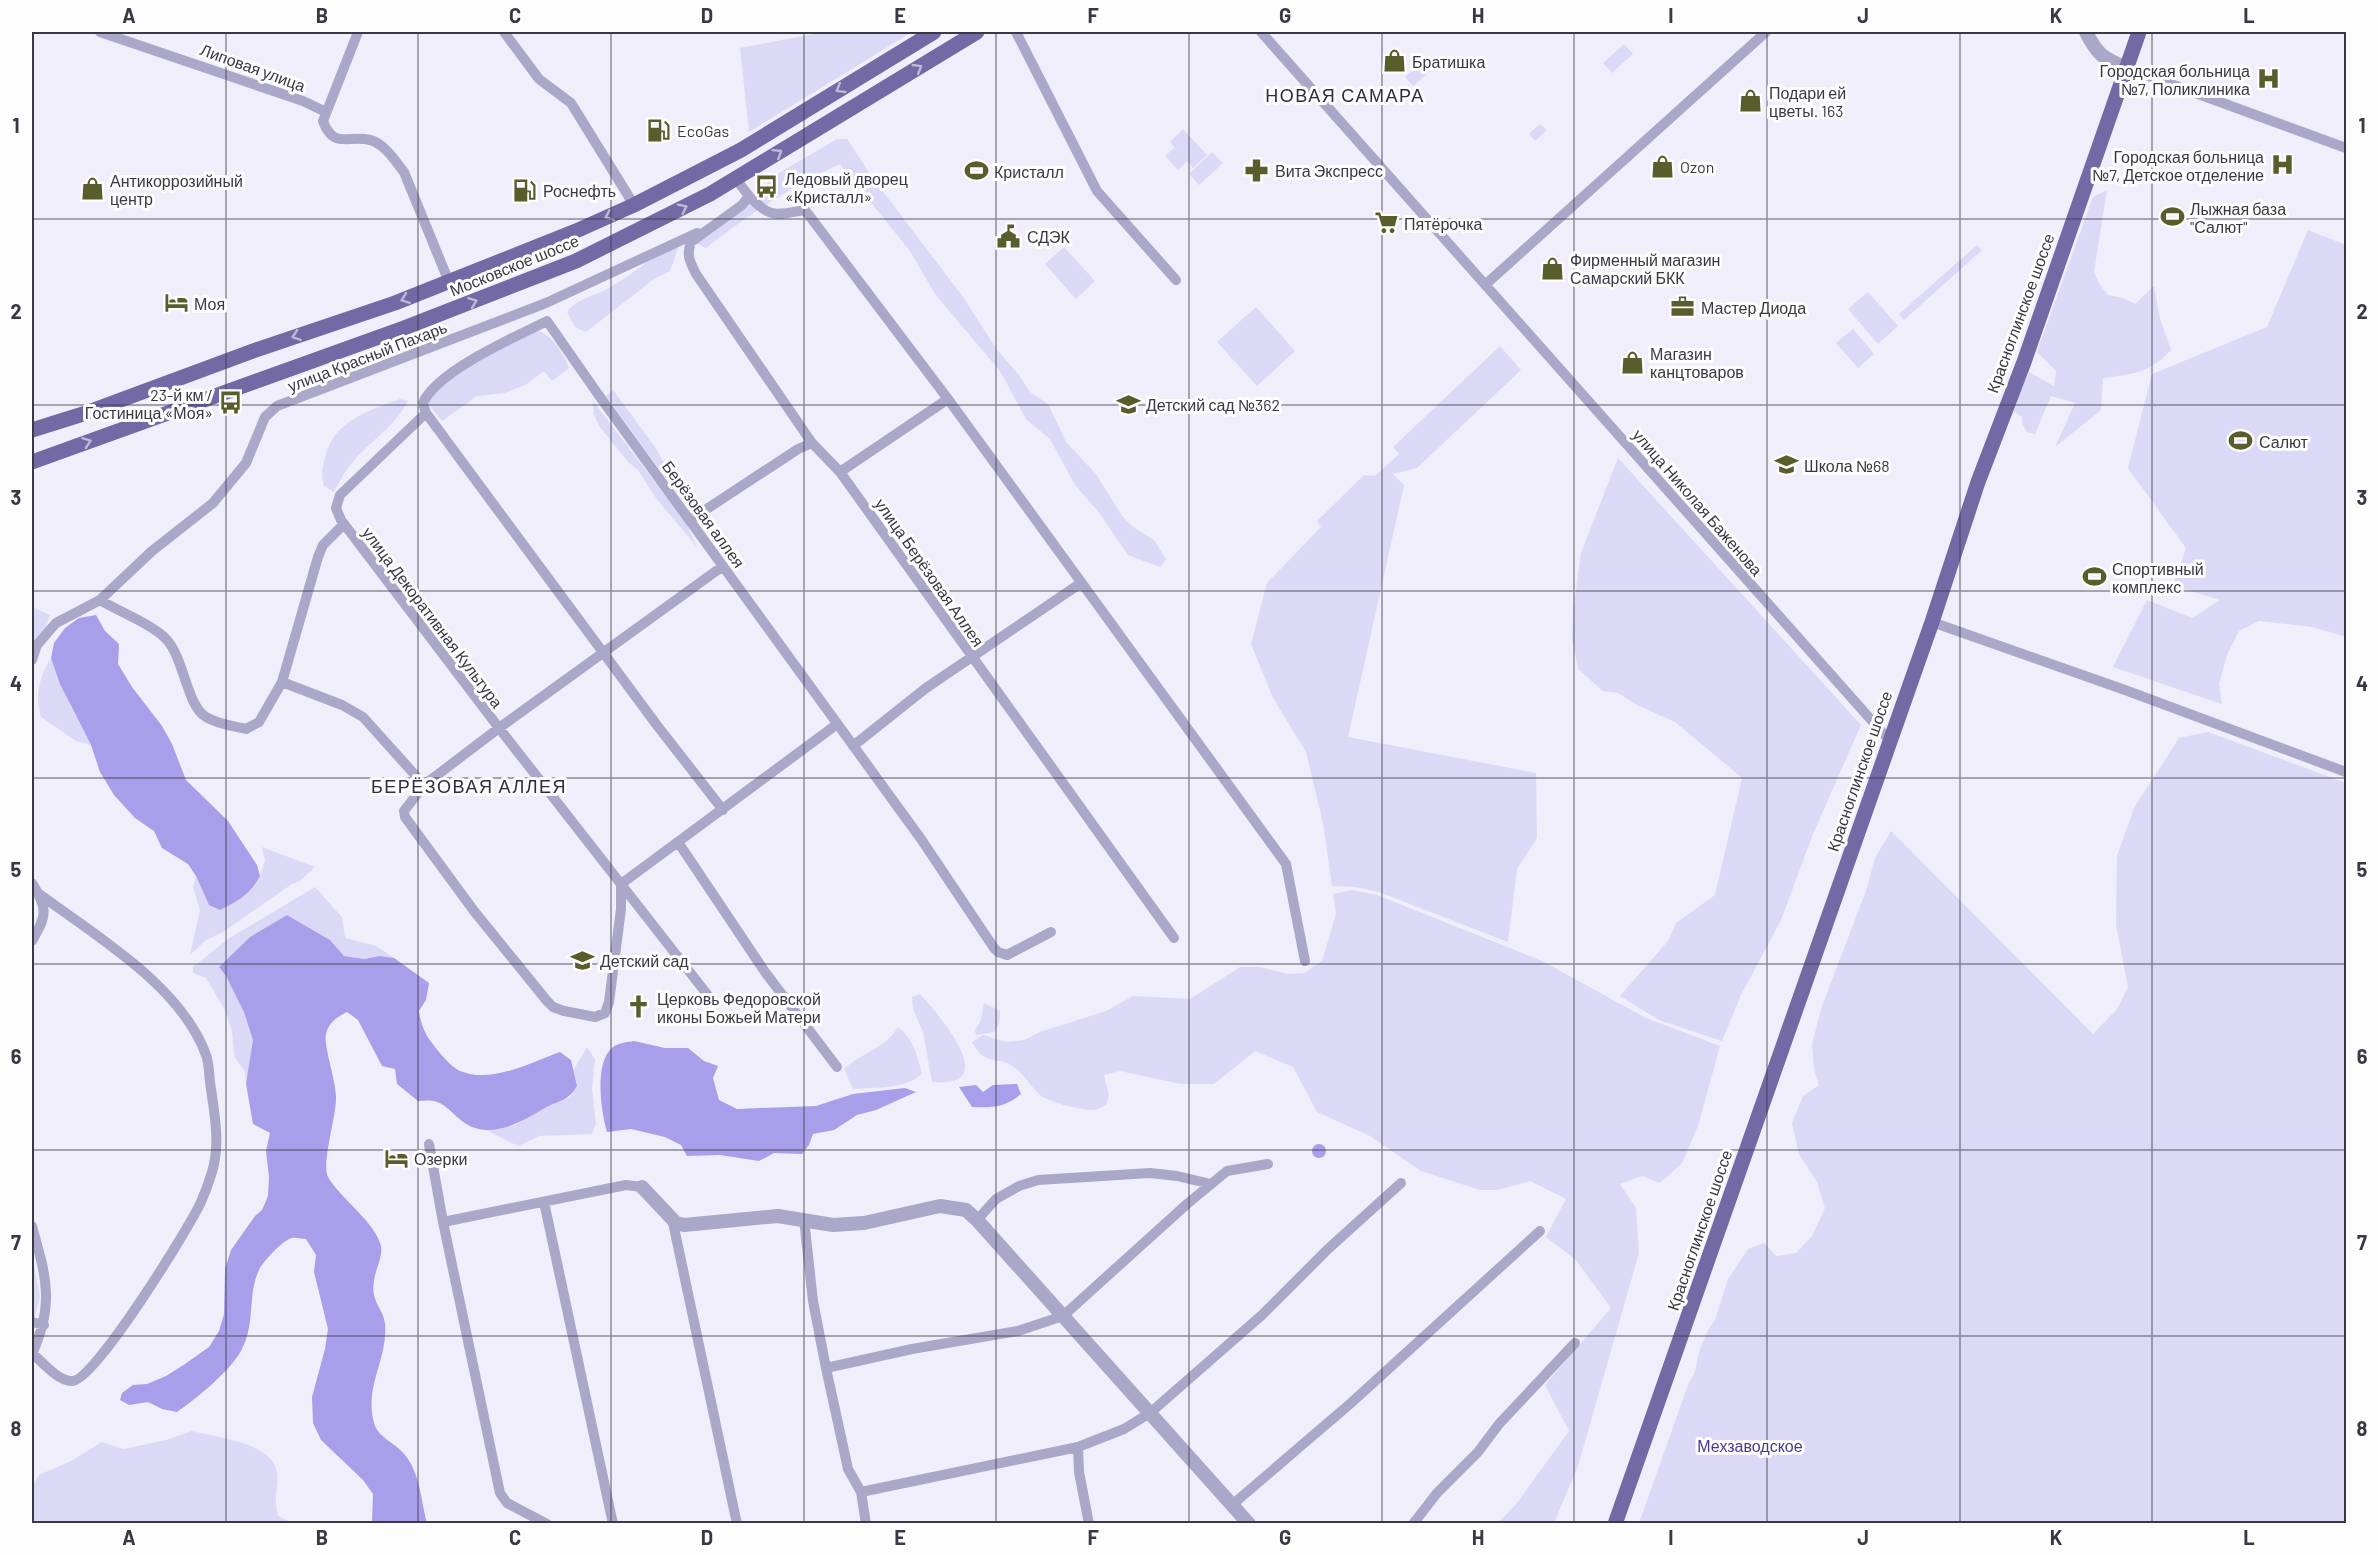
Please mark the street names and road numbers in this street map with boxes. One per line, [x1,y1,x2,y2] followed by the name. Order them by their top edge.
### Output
[198,39,308,95] street label: Липовая улица
[447,230,581,300] street label: Московское шоссе
[1982,231,2058,395] street label: Красноглинское шоссе
[285,317,449,395] street label: улица Красный Пахарь
[1629,425,1767,579] street label: улица Николая Баженова
[659,457,749,571] street label: Берёзовая аллея
[872,494,988,650] street label: улица Берёзовая Аллея
[359,523,507,711] street label: улица Декоративная Культура
[1823,688,1895,854] street label: Красноглинское шоссе
[1663,1147,1735,1313] street label: Красноглинское шоссе

